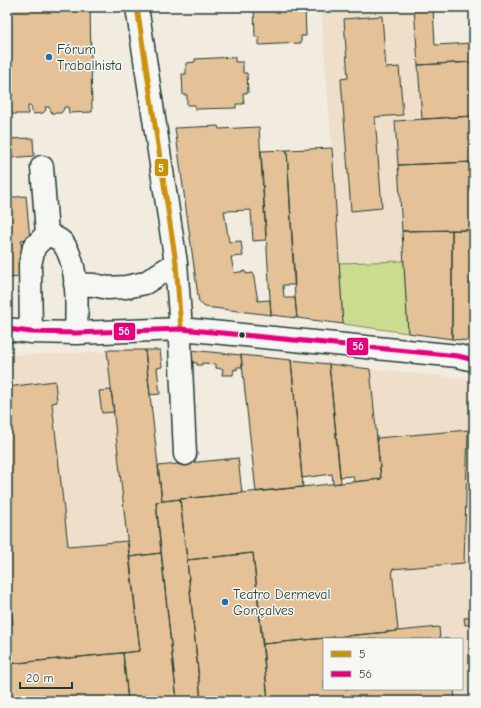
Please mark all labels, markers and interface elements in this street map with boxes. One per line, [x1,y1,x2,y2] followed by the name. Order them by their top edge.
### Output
[57,41,122,74] place label: Fórum Trabalhista
[44,52,54,62] marker: Fórum Trabalhista
[154,158,169,177] line badge: 5
[158,162,164,175] text: 5
[113,322,136,341] line badge: 56
[118,325,130,338] text: 56
[237,330,247,340] unlabelled marker
[346,337,369,356] line badge: 56
[352,340,364,353] text: 56
[233,586,331,619] place label: Teatro Dermeval Gonçalves
[220,597,230,607] marker: Teatro Dermeval Gonçalves
[323,638,463,690] legend
[359,647,366,661] text: 5
[20,664,72,690] scale bar
[359,667,372,681] text: 56
[26,671,54,685] text: 20 m

